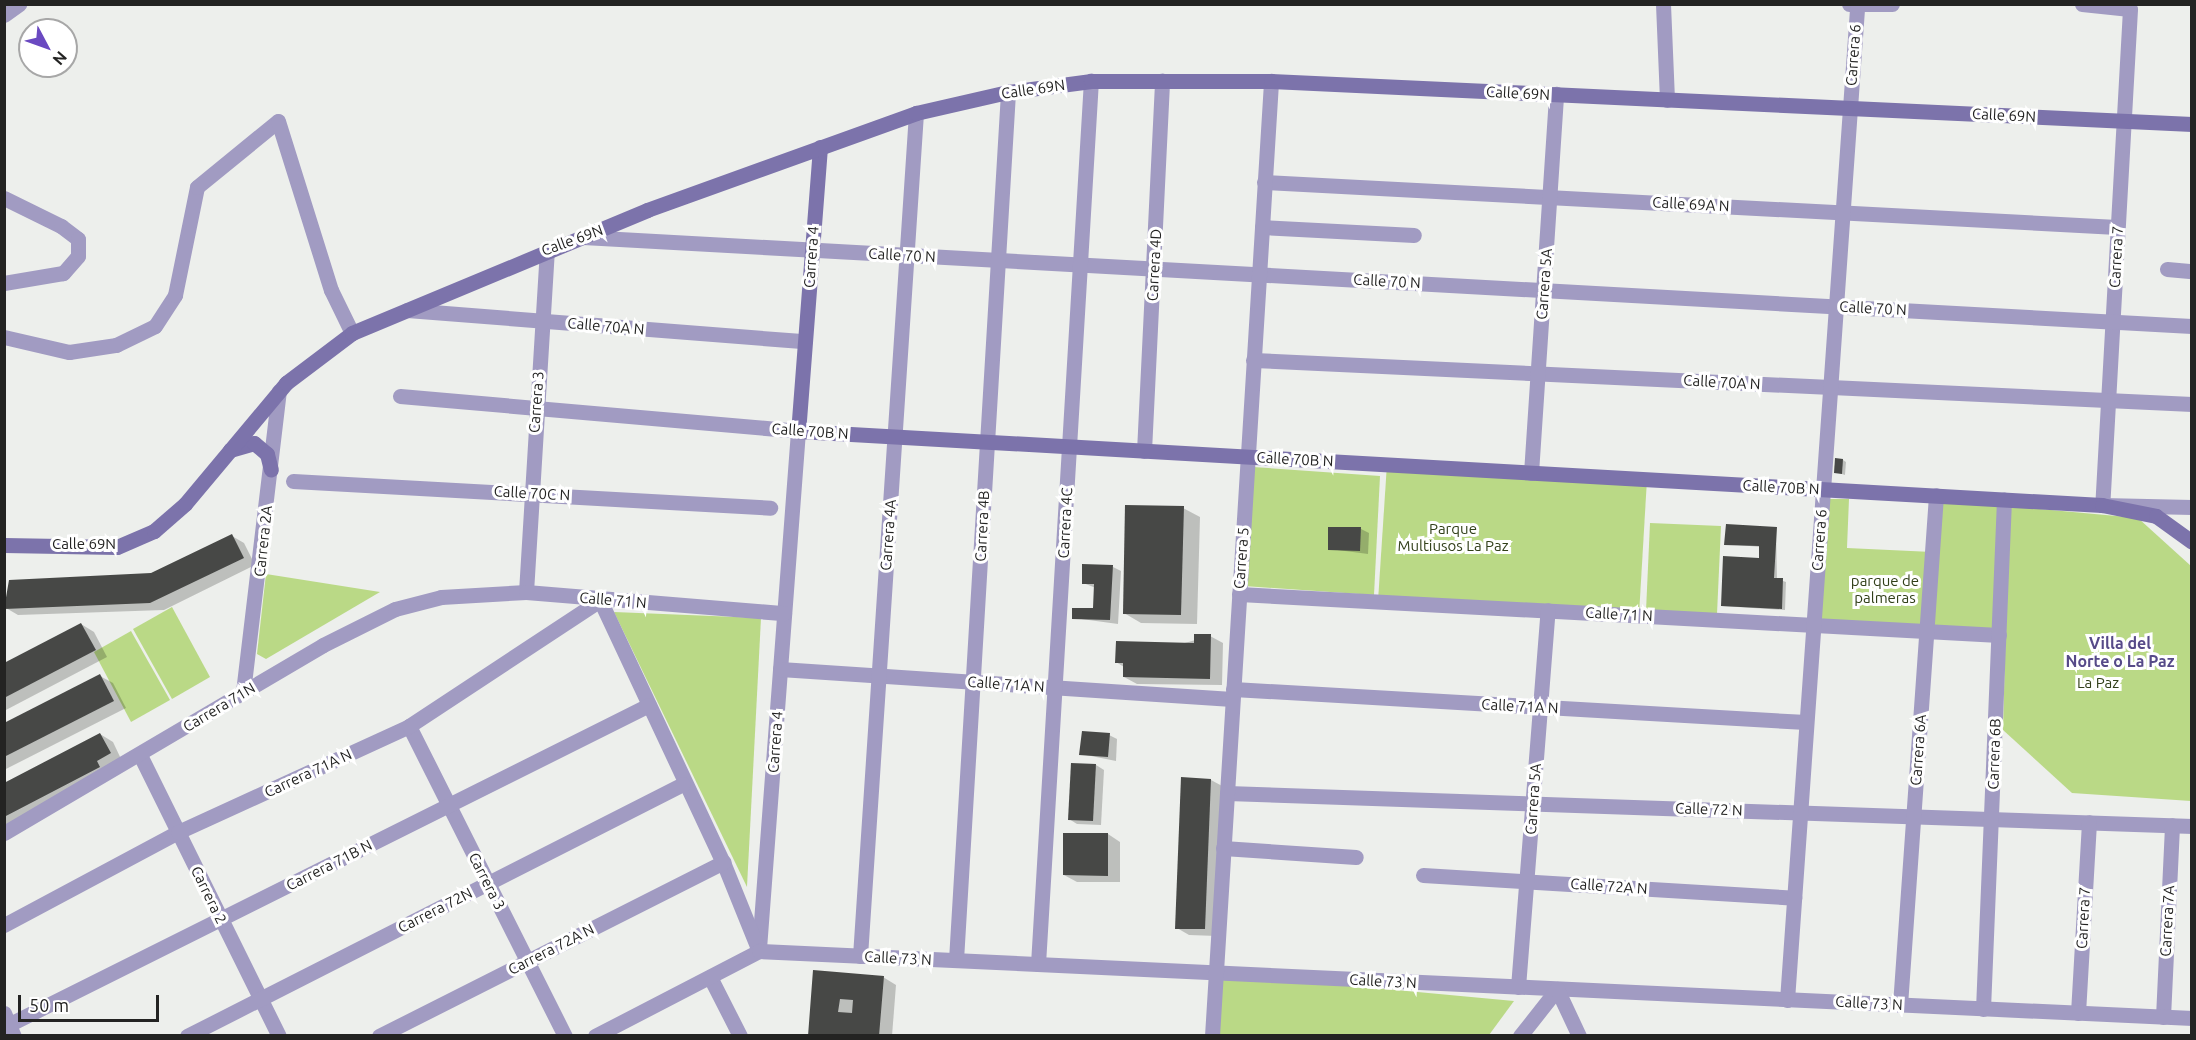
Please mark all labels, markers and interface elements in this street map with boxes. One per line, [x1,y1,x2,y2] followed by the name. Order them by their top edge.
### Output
[18,18,78,78] north arrow
[1842,24,1864,86] street label: Carrera 6
[49,48,71,69] text: N
[1000,76,1066,102] street label: Calle 69N
[1486,82,1550,104] street label: Calle 69N
[1972,104,2036,126] street label: Calle 69N
[1652,193,1730,215] street label: Calle 69A N
[539,221,605,259] street label: Calle 69N
[800,226,822,288] street label: Carrera 4
[2105,226,2127,288] street label: Carrera 7
[1143,228,1165,302] street label: Carrera 4D
[868,244,936,266] street label: Calle 70 N
[1533,248,1555,320] street label: Carrera 5A
[1353,270,1421,292] street label: Calle 70 N
[1839,297,1907,319] street label: Calle 70 N
[567,314,645,338] street label: Calle 70A N
[525,371,547,433] street label: Carrera 3
[1683,371,1761,393] street label: Calle 70A N
[771,419,849,443] street label: Calle 70B N
[1256,448,1334,470] street label: Calle 70B N
[1742,476,1820,498] street label: Calle 70B N
[493,482,571,504] street label: Calle 70C N
[1054,487,1076,559] street label: Carrera 4C
[971,490,993,562] street label: Carrera 4B
[877,499,899,571] street label: Carrera 4A
[250,504,276,578] street label: Carrera 2A
[1808,509,1830,571] street label: Carrera 6
[1397,519,1509,554] park label: Parque Multiusos La Paz
[1230,527,1252,589] street label: Carrera 5
[52,535,116,553] street label: Calle 69N
[1851,571,1919,606] park label: parque de palmeras
[579,588,647,612] street label: Calle 71 N
[1585,603,1653,625] street label: Calle 71 N
[2065,633,2175,671] district label: Villa del Norte o La Paz
[967,672,1045,696] street label: Calle 71A N
[2077,674,2119,692] park label: La Paz
[180,678,258,736] street label: Carrera 71N
[1481,695,1559,717] street label: Calle 71A N
[764,711,786,773] street label: Carrera 4
[1907,714,1929,786] street label: Carrera 6A
[1984,718,2004,790] street label: Carrera 6B
[262,745,354,801] street label: Carrera 71A N
[1522,763,1544,835] street label: Carrera 5A
[1675,799,1743,819] street label: Calle 72 N
[283,836,375,894] street label: Carrera 71B N
[465,849,509,913] street label: Carrera 3
[187,863,231,927] street label: Carrera 2
[1570,874,1648,898] street label: Calle 72A N
[395,884,475,936] street label: Carrera 72N
[2156,885,2178,957] street label: Carrera 7A
[2072,887,2094,949] street label: Carrera 7
[505,920,597,978] street label: Carrera 72A N
[864,947,932,969] street label: Calle 73 N
[1349,970,1417,992] street label: Calle 73 N
[21,983,162,1021] scale bar
[1835,992,1903,1014] street label: Calle 73 N
[29,995,69,1015] text: 50 m

